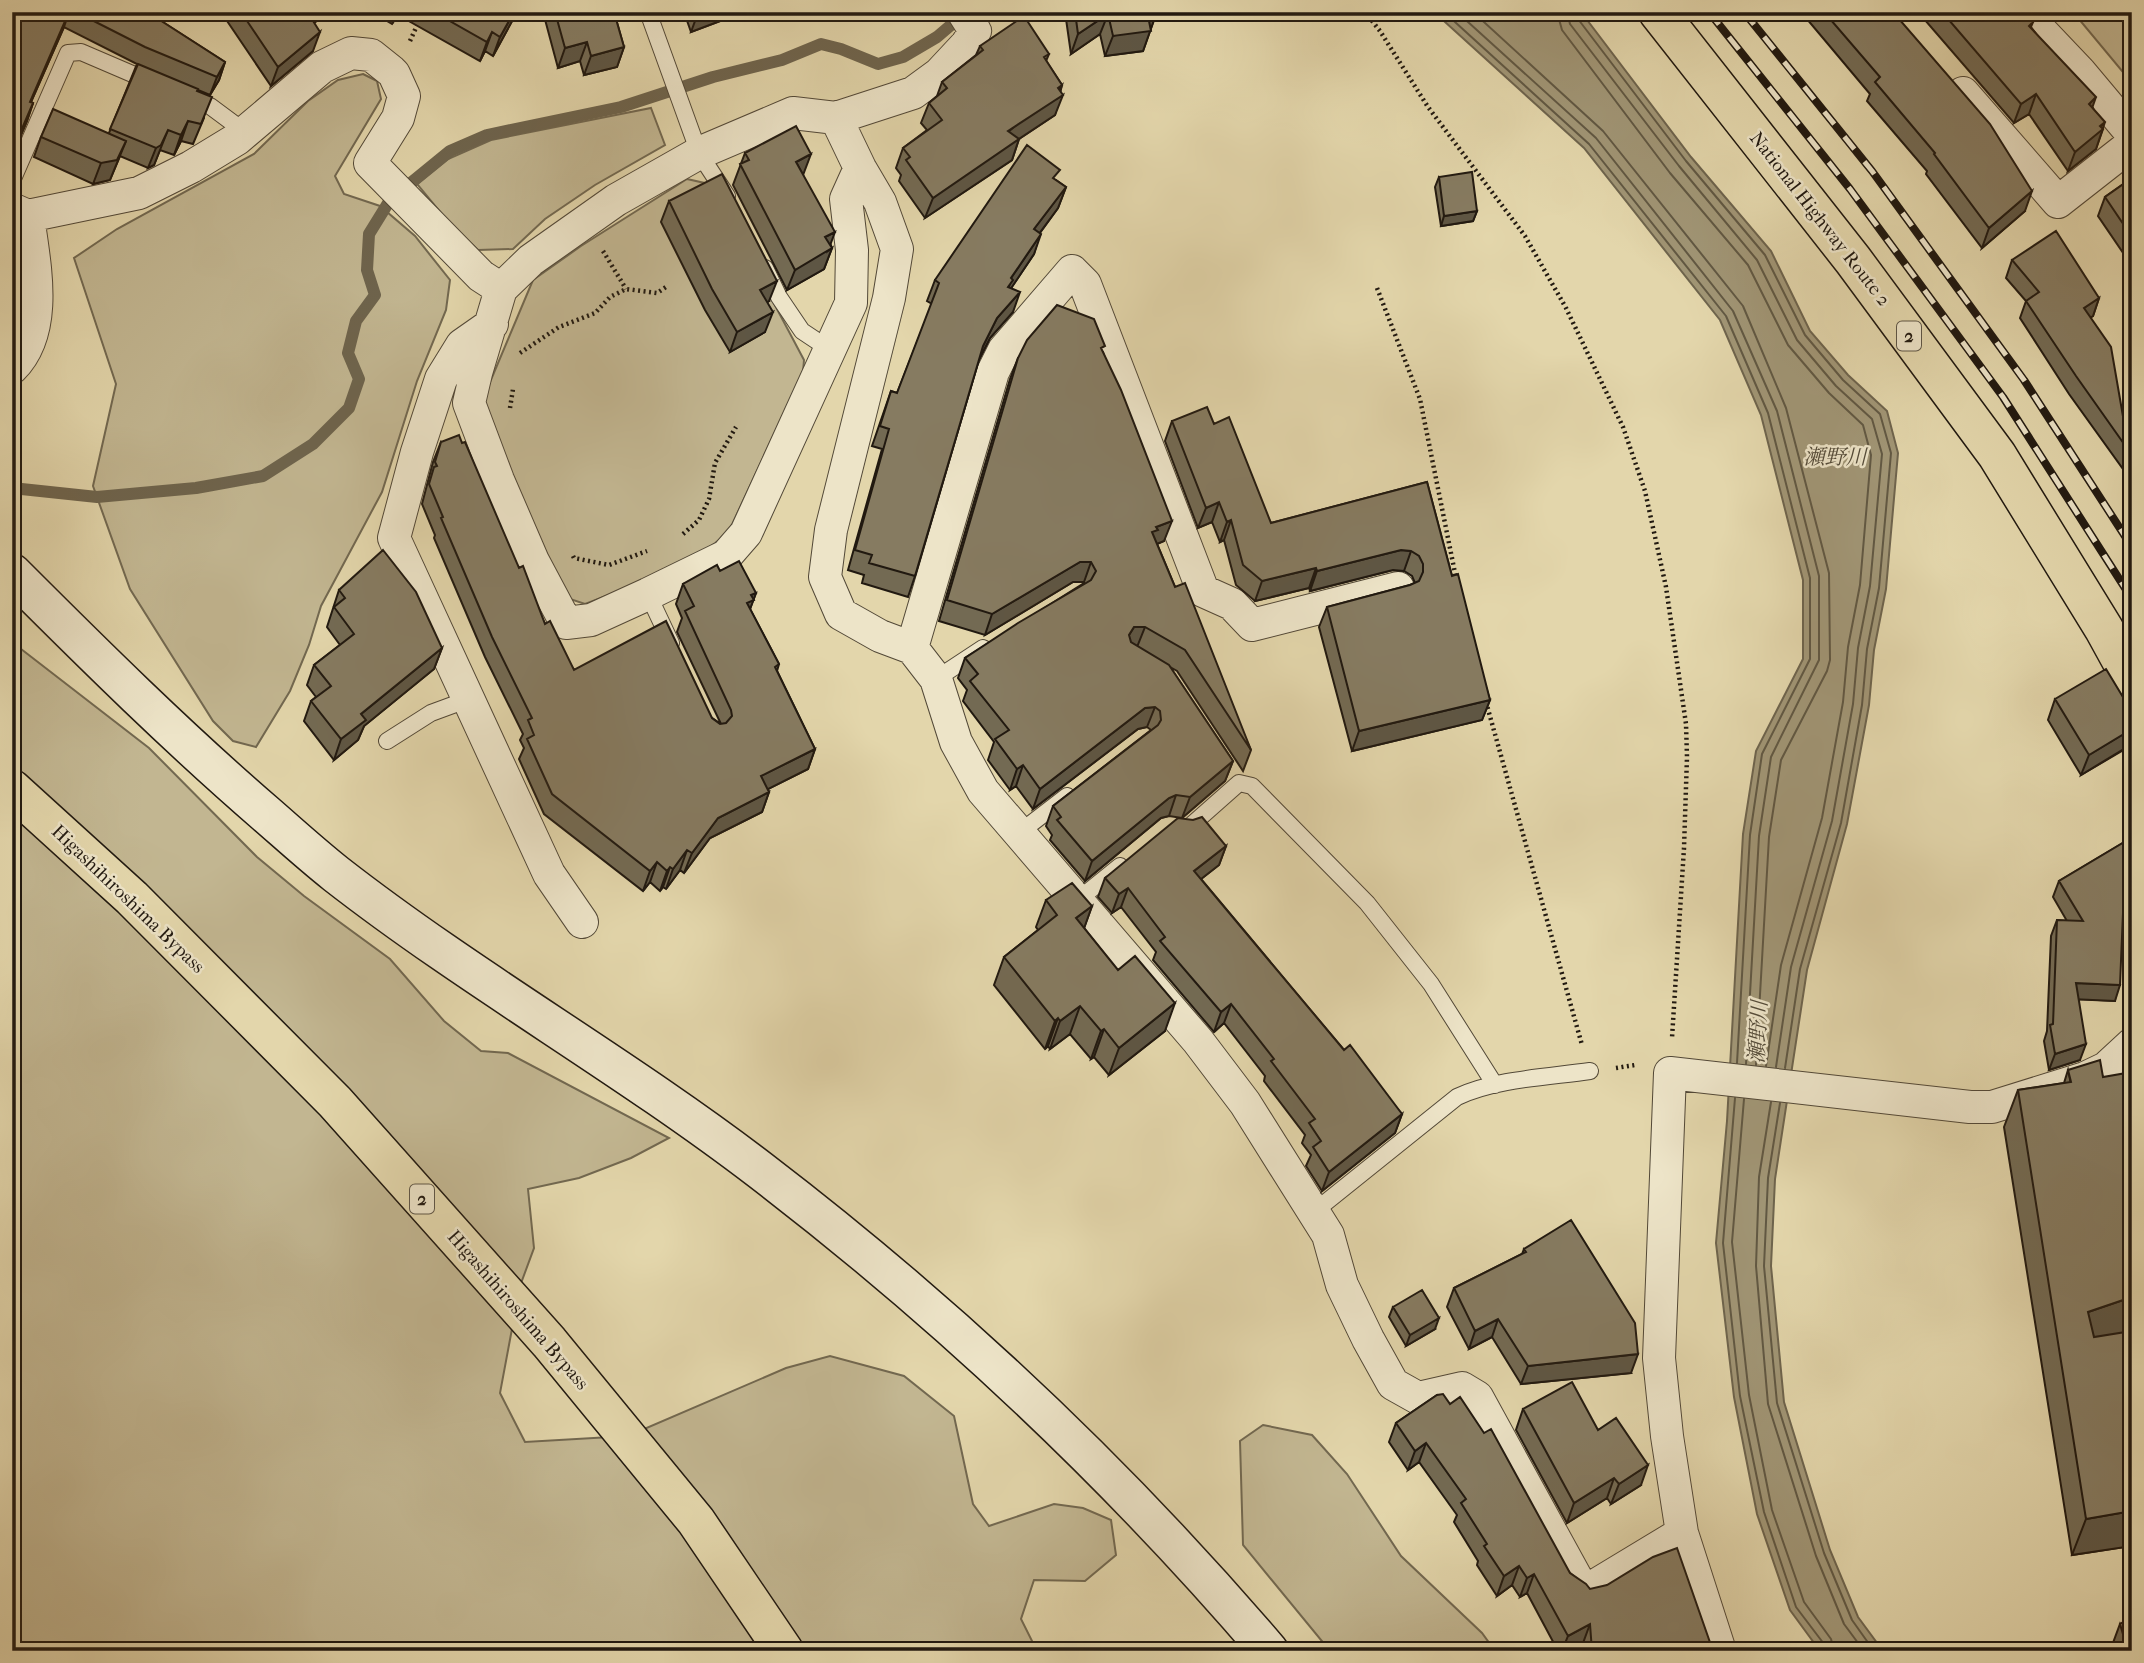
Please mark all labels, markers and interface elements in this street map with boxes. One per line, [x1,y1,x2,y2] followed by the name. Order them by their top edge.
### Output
[1745,128,1895,311] street label: National Highway Route 2
[1897,322,1921,350] road number: 2
[1804,445,1868,469] water label: 瀬野川
[47,820,209,978] street label: Higashihiroshima Bypass
[1744,998,1772,1064] water label: 瀬野川
[410,1184,434,1214] road number: 2
[443,1226,593,1394] street label: Higashihiroshima Bypass

